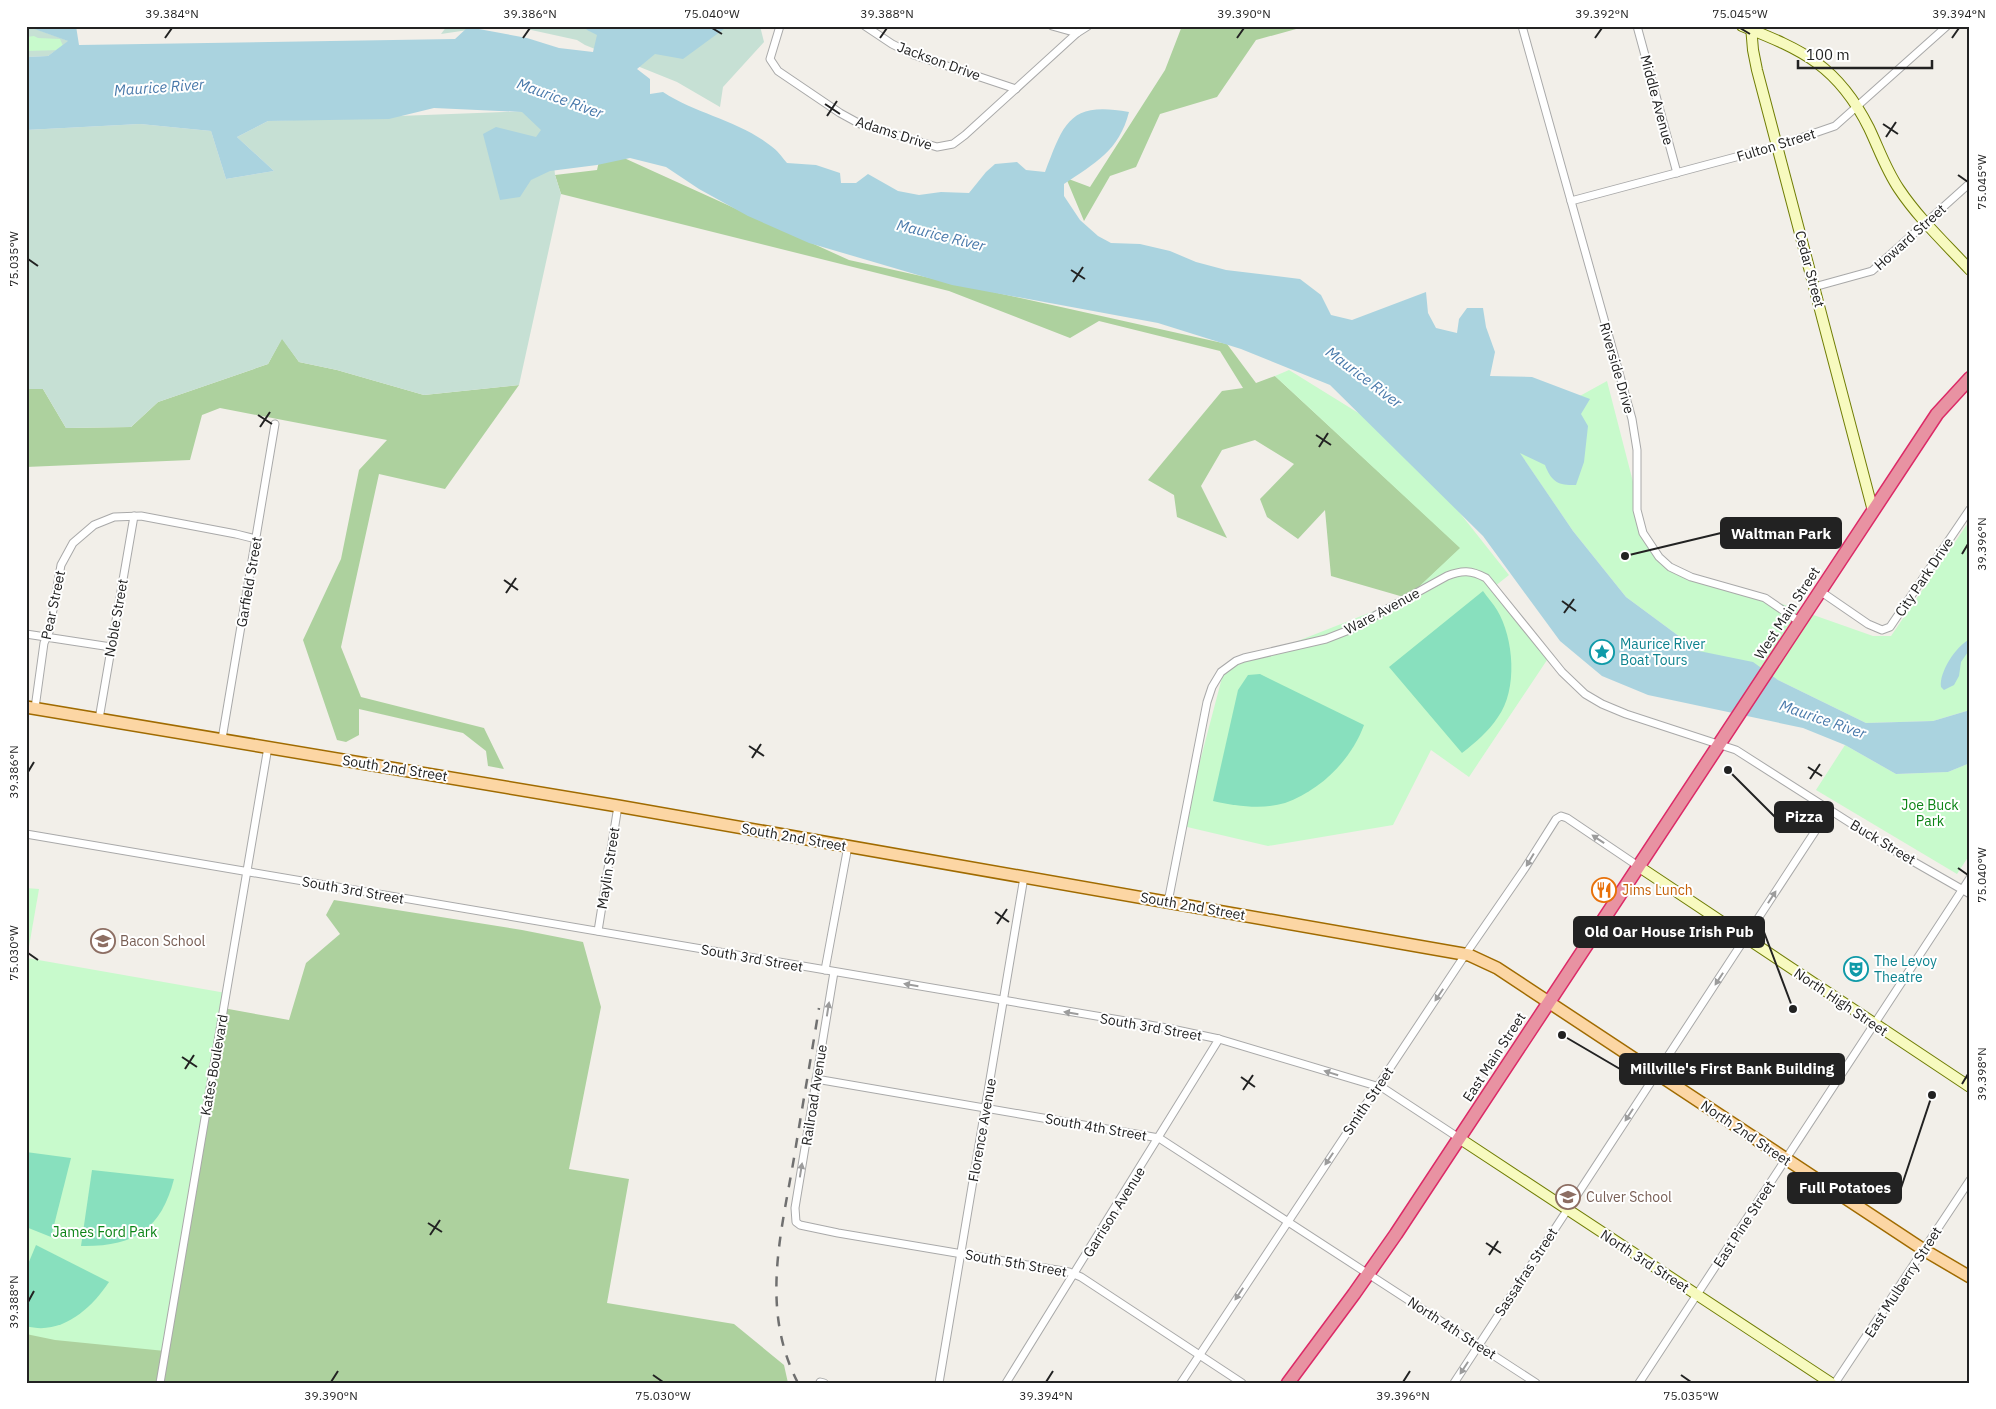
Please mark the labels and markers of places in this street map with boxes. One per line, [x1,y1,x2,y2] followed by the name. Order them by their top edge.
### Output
[1721,518,1841,548] callout: Waltman Park
[1620,635,1705,669] place label: Maurice River Boat Tours
[1589,639,1615,665] place icon: Maurice River Boat Tours
[1775,802,1833,832] callout: Pizza
[1591,877,1617,903] restaurant icon: Jims Lunch
[1622,881,1693,899] place label: Jims Lunch
[1574,917,1764,947] callout: Old Oar House Irish Pub
[90,928,116,954] school or university icon: Bacon School
[120,932,205,950] place label: Bacon School
[1874,952,1937,986] place label: The Levoy Theatre
[1843,956,1869,982] theatre icon: The Levoy Theatre
[1620,1054,1844,1084] callout: Millville's First Bank Building
[1788,1173,1901,1203] callout: Full Potatoes
[1555,1184,1581,1210] school or university icon: Culver School
[1586,1188,1672,1206] place label: Culver School

